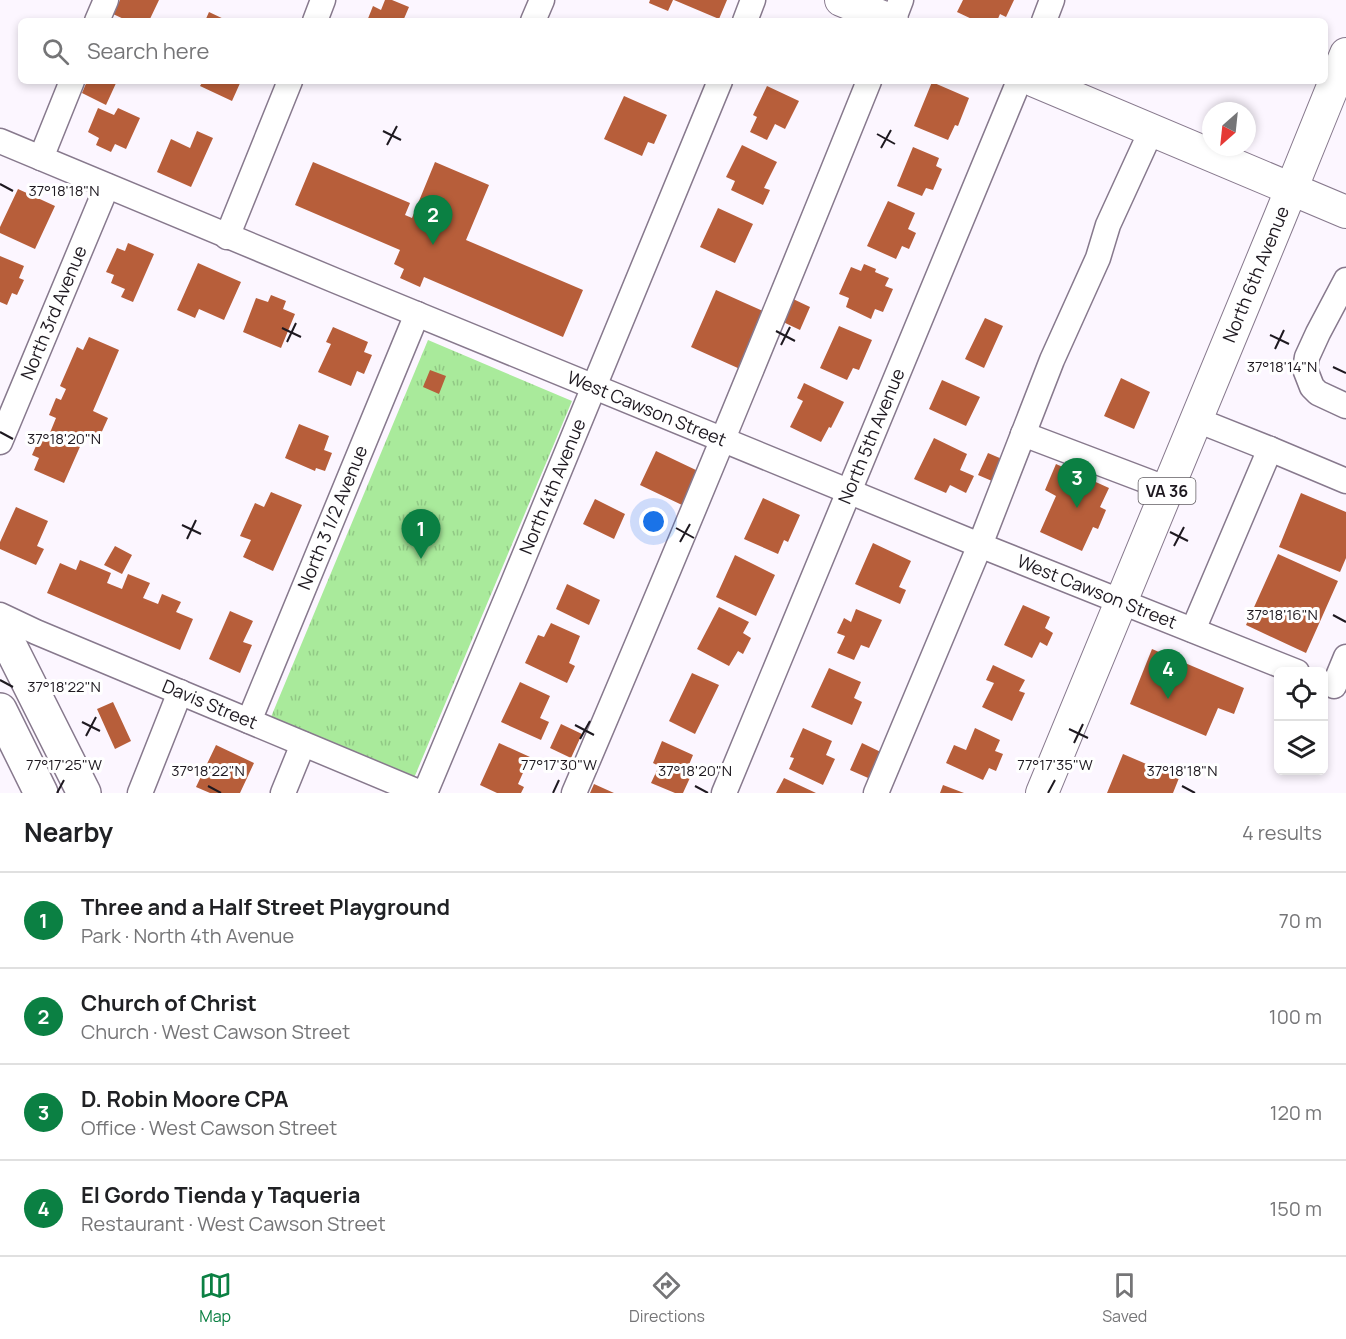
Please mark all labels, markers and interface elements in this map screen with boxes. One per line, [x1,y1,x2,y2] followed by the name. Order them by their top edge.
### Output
[18,18,1328,84] search box
[39,35,72,68] icon: search
[87,36,209,66] text: Search here
[1202,102,1256,156] north arrow
[28,180,100,201] text: 37°18'18"N
[414,196,452,245] pin: 2
[1216,202,1294,346] street label: North 6th Avenue
[14,242,92,383] street label: North 3rd Avenue
[1247,356,1317,377] text: 37°18'14"N
[564,365,730,451] street label: West Cawson Street
[832,365,910,507] street label: North 5th Avenue
[513,415,591,558] street label: North 4th Avenue
[27,428,101,449] text: 37°18'20"N
[292,441,373,593] street label: North 3 1/2 Avenue
[1058,458,1096,508] pin: 3
[1138,478,1196,504] road number: VA 36
[639,507,668,536] your location
[402,510,440,559] pin: 1
[1014,548,1181,634] street label: West Cawson Street
[1246,604,1318,625] text: 37°18'16"N
[1148,650,1188,699] pin: 4
[1274,667,1328,775] map controls
[1274,667,1328,721] button: locate
[159,673,261,734] street label: Davis Street
[27,676,101,697] text: 37°18'22"N
[1274,721,1328,775] button: layers
[26,754,102,775] text: 77°17'25"W
[521,754,597,775] text: 77°17'30"W
[1017,754,1093,775] text: 77°17'35"W
[171,760,245,781] text: 37°18'22"N
[658,760,732,781] text: 37°18'20"N
[1146,760,1218,781] text: 37°18'18"N
[24,814,113,850] text: Nearby
[1242,819,1322,846] text: 4 results
[81,892,450,922] text: Three and a Half Street Playground
[39,907,48,934] text: 1
[1279,907,1322,934] text: 70 m
[81,922,294,949] text: Park · North 4th Avenue
[81,988,257,1018] text: Church of Christ
[38,1003,49,1030] text: 2
[1269,1003,1322,1030] text: 100 m
[81,1018,350,1045] text: Church · West Cawson Street
[81,1084,289,1114] text: D. Robin Moore CPA
[38,1099,49,1126] text: 3
[1270,1099,1322,1126] text: 120 m
[81,1114,337,1141] text: Office · West Cawson Street
[81,1180,360,1210] text: El Gordo Tienda y Taqueria
[37,1195,50,1222] text: 4
[1269,1195,1322,1222] text: 150 m
[81,1210,386,1237] text: Restaurant · West Cawson Street
[199,1269,232,1327] tab: Map
[629,1269,705,1327] tab: Directions
[1102,1269,1147,1327] tab: Saved

